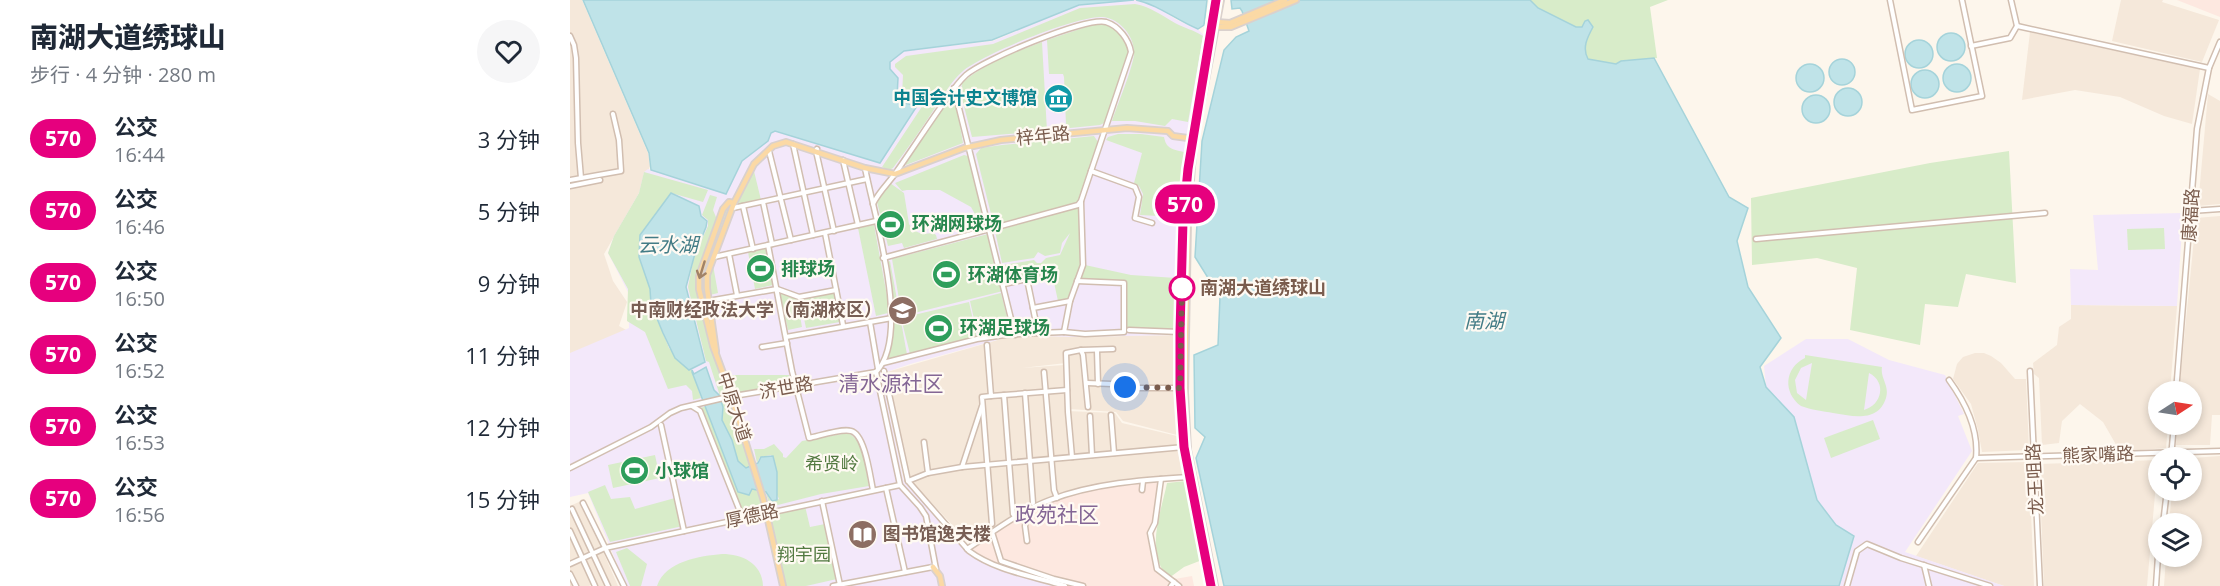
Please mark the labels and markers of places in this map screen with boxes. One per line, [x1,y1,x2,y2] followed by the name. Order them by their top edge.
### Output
[1042,82,1074,114] museum icon: 中国会计史文博馆
[893,85,1037,109] place label: 中国会计史文博馆
[875,208,907,240] sports icon: 环湖网球场
[912,211,1002,235] place label: 环湖网球场
[744,253,776,285] sports icon: 排球场
[781,256,835,280] place label: 排球场
[931,259,963,291] sports icon: 环湖体育场
[968,262,1058,286] place label: 环湖体育场
[1169,275,1195,301] marker: 南湖大道绣球山
[1200,275,1326,299] place label: 南湖大道绣球山
[887,294,919,326] school or university icon: 中南财经政法大学（南湖校区）
[630,297,882,321] place label: 中南财经政法大学（南湖校区）
[923,312,955,344] sports icon: 环湖足球场
[960,315,1050,339] place label: 环湖足球场
[618,455,650,487] sports icon: 小球馆
[655,458,709,482] place label: 小球馆
[846,518,878,550] library icon: 图书馆逸夫楼
[883,521,991,545] place label: 图书馆逸夫楼

